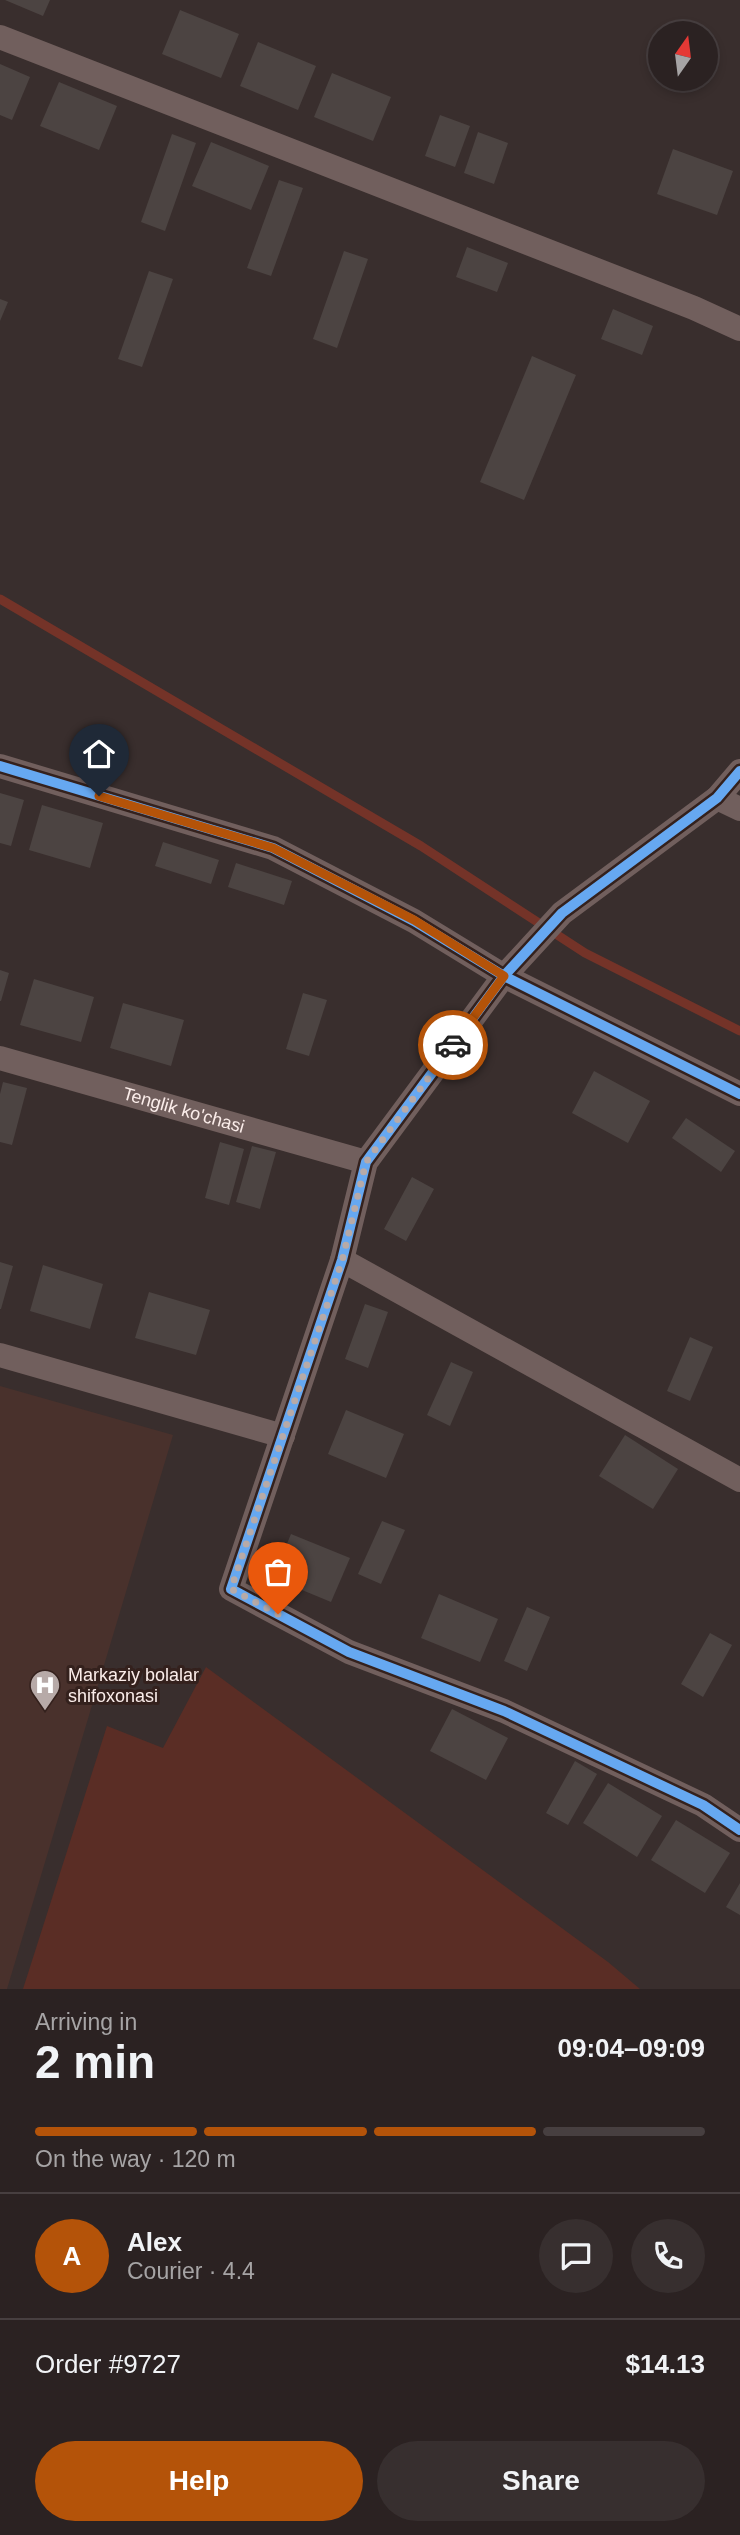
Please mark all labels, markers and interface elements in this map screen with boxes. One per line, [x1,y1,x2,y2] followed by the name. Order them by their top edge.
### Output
[648,21,718,91] north arrow
[648,21,718,91] map controls
[69,724,129,796] pin
[80,735,118,773] icon: home
[418,1010,488,1080] courier
[434,1026,472,1064] icon: car
[121,1083,247,1137] street label: Tenglik ko'chasi
[248,1542,308,1614] pin
[259,1553,297,1591] icon: bag
[68,1665,199,1706] place label: Markaziy bolalar shifoxonasi
[28,1668,62,1712] hospital icon: Markaziy bolalar shifoxonasi
[35,2009,137,2035] text: Arriving in
[558,2033,705,2063] text: 09:04–09:09
[35,2036,155,2088] text: 2 min
[35,2146,236,2172] text: On the way · 120 m
[539,2219,613,2293] button: chat
[631,2219,705,2293] button: phone
[127,2227,182,2257] text: Alex
[63,2241,81,2271] text: A
[127,2258,255,2284] text: Courier · 4.4
[35,2349,181,2379] text: Order #9727
[625,2349,705,2379] text: $14.13
[35,2441,363,2521] button: Help
[377,2441,705,2521] button: Share

